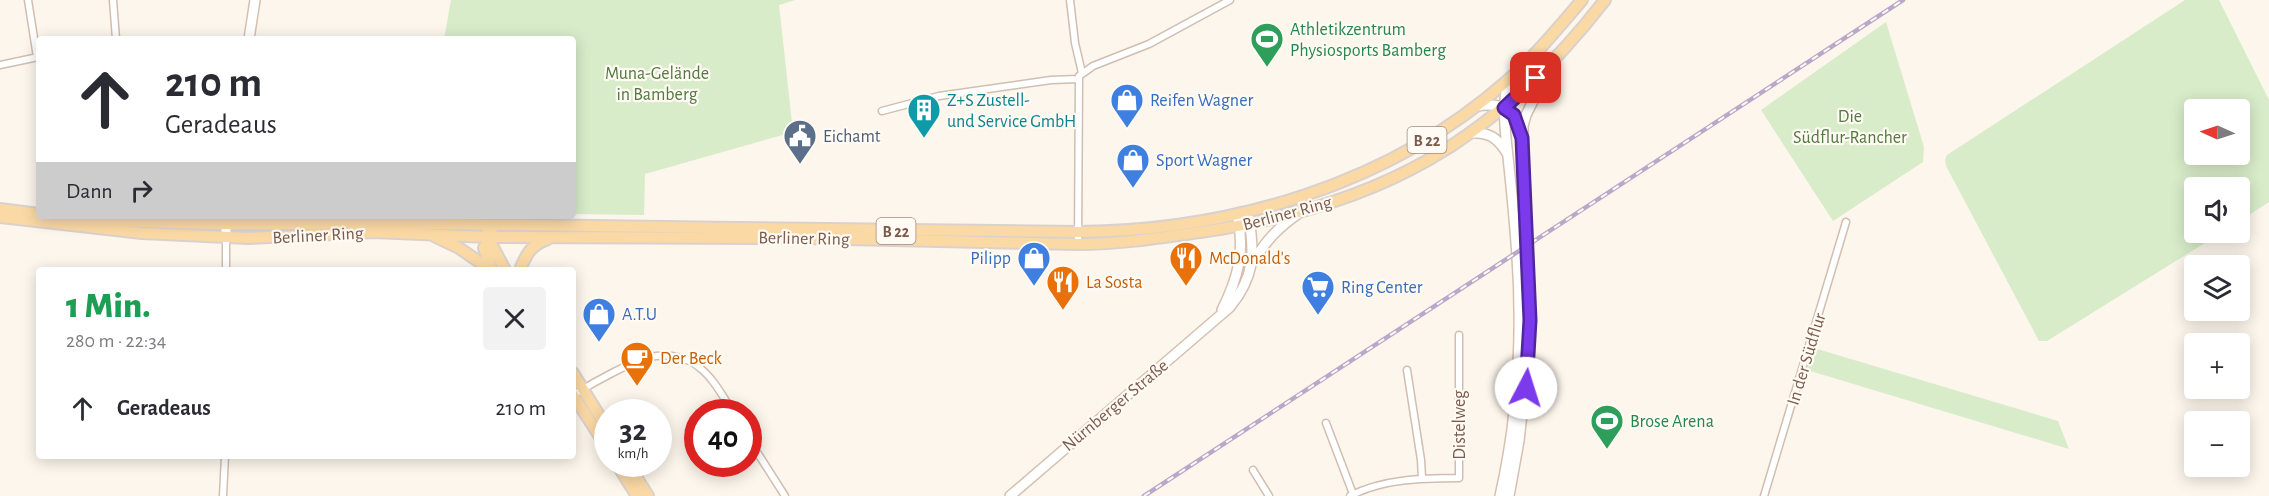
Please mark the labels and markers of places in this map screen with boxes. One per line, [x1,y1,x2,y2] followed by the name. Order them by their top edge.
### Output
[1249,21,1285,68] sports icon: Athletikzentrum Physiosports Bamberg
[1290,21,1446,60] place label: Athletikzentrum Physiosports Bamberg
[1510,52,1561,103] pin
[1109,82,1145,129] shop icon: Reifen Wagner
[906,92,942,139] building icon: Z+S Zustell- und Service GmbH
[947,92,1076,131] place label: Z+S Zustell- und Service GmbH
[1150,92,1253,110] place label: Reifen Wagner
[782,118,818,165] public building icon: Eichamt
[823,128,881,146] place label: Eichamt
[1115,142,1151,189] shop icon: Sport Wagner
[1156,152,1253,170] place label: Sport Wagner
[1016,240,1052,287] shop icon: Pilipp
[1168,240,1204,287] restaurant icon: McDonald's
[970,250,1011,268] place label: Pilipp
[1209,250,1291,268] place label: McDonald's
[1045,264,1081,311] restaurant icon: La Sosta
[1300,269,1336,316] supermarket icon: Ring Center
[1086,274,1142,292] place label: La Sosta
[1341,279,1423,297] place label: Ring Center
[581,296,617,343] shop icon: A.T.U
[622,306,657,324] place label: A.T.U
[619,340,655,387] cafe icon: Der Beck
[660,350,722,368] place label: Der Beck
[1589,403,1625,450] sports icon: Brose Arena
[1630,413,1714,431] place label: Brose Arena

